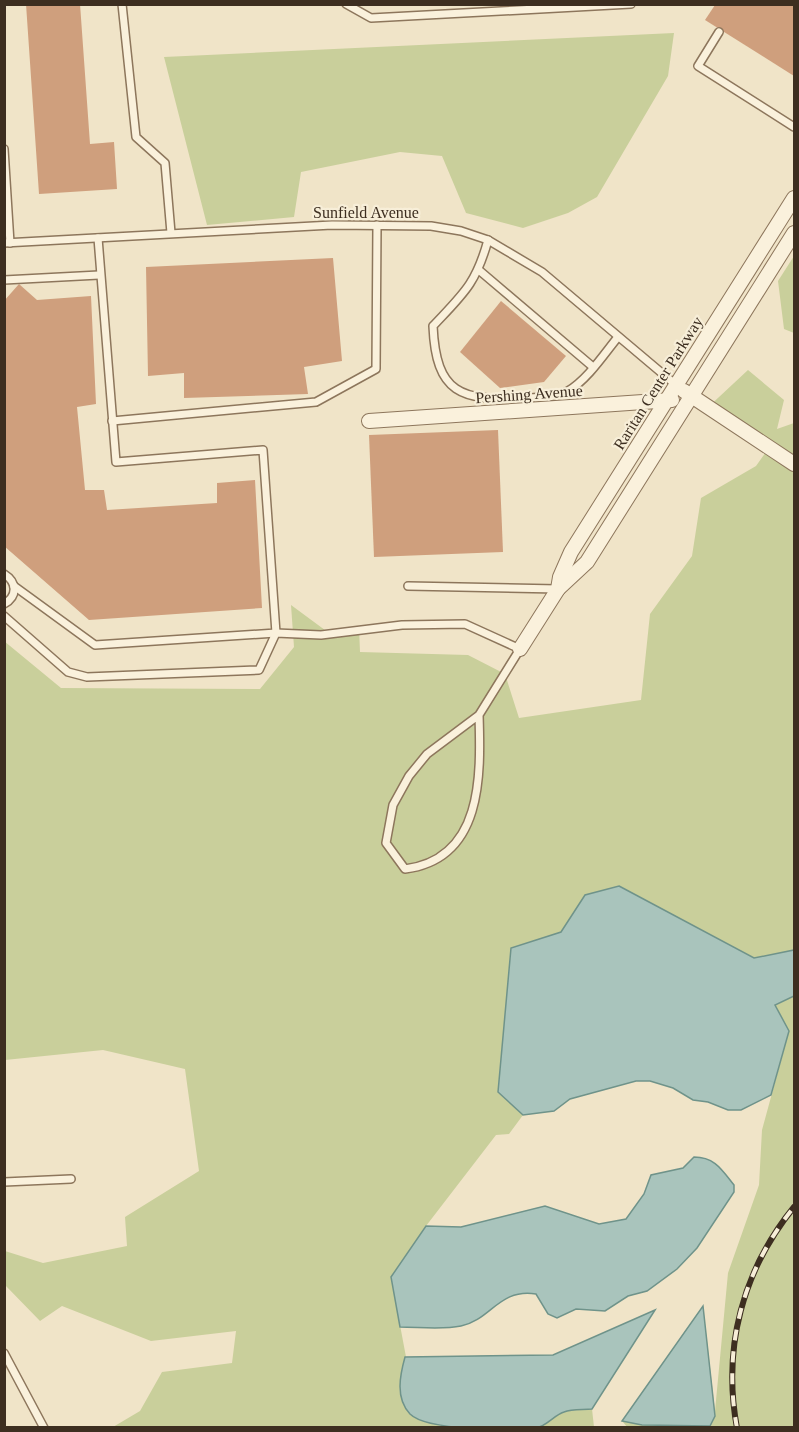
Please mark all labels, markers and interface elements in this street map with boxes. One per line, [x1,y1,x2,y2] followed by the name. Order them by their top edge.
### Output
[313,204,419,221] street label: Sunfield Avenue
[610,313,707,453] street label: Raritan Center Parkway
[475,382,583,407] street label: Pershing Avenue

